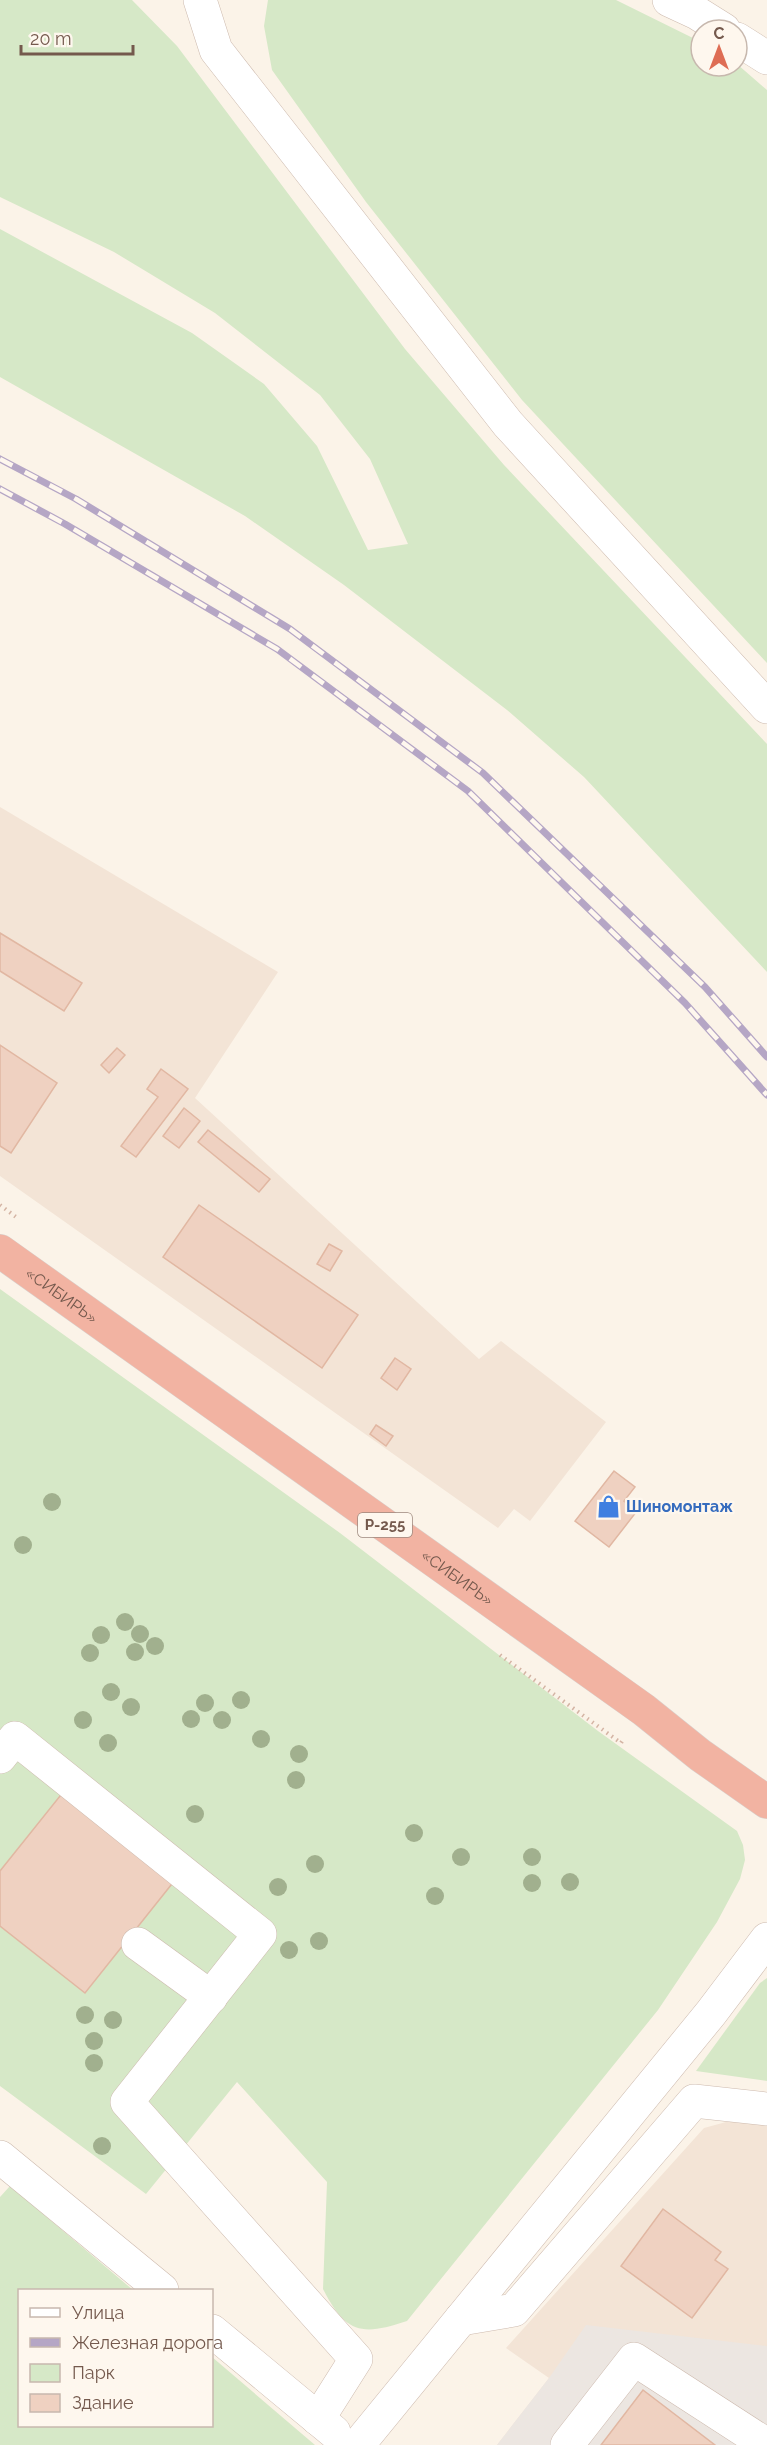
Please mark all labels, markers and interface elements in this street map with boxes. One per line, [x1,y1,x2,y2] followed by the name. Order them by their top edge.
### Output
[21,18,134,56] scale bar
[689,18,749,78] north arrow
[714,24,725,43] text: С
[30,28,72,49] text: 20 m
[22,1263,101,1328] street label: «СИБИРЬ»
[595,1493,621,1519] shop icon: Шиномонтаж
[626,1497,733,1516] place label: Шиномонтаж
[358,1513,412,1537] road number: Р-255
[418,1546,497,1610] street label: «СИБИРЬ»
[18,2289,213,2427] legend
[72,2302,124,2323] text: Улица
[72,2332,223,2353] text: Железная дорога
[72,2362,115,2383] text: Парк
[72,2392,134,2413] text: Здание

